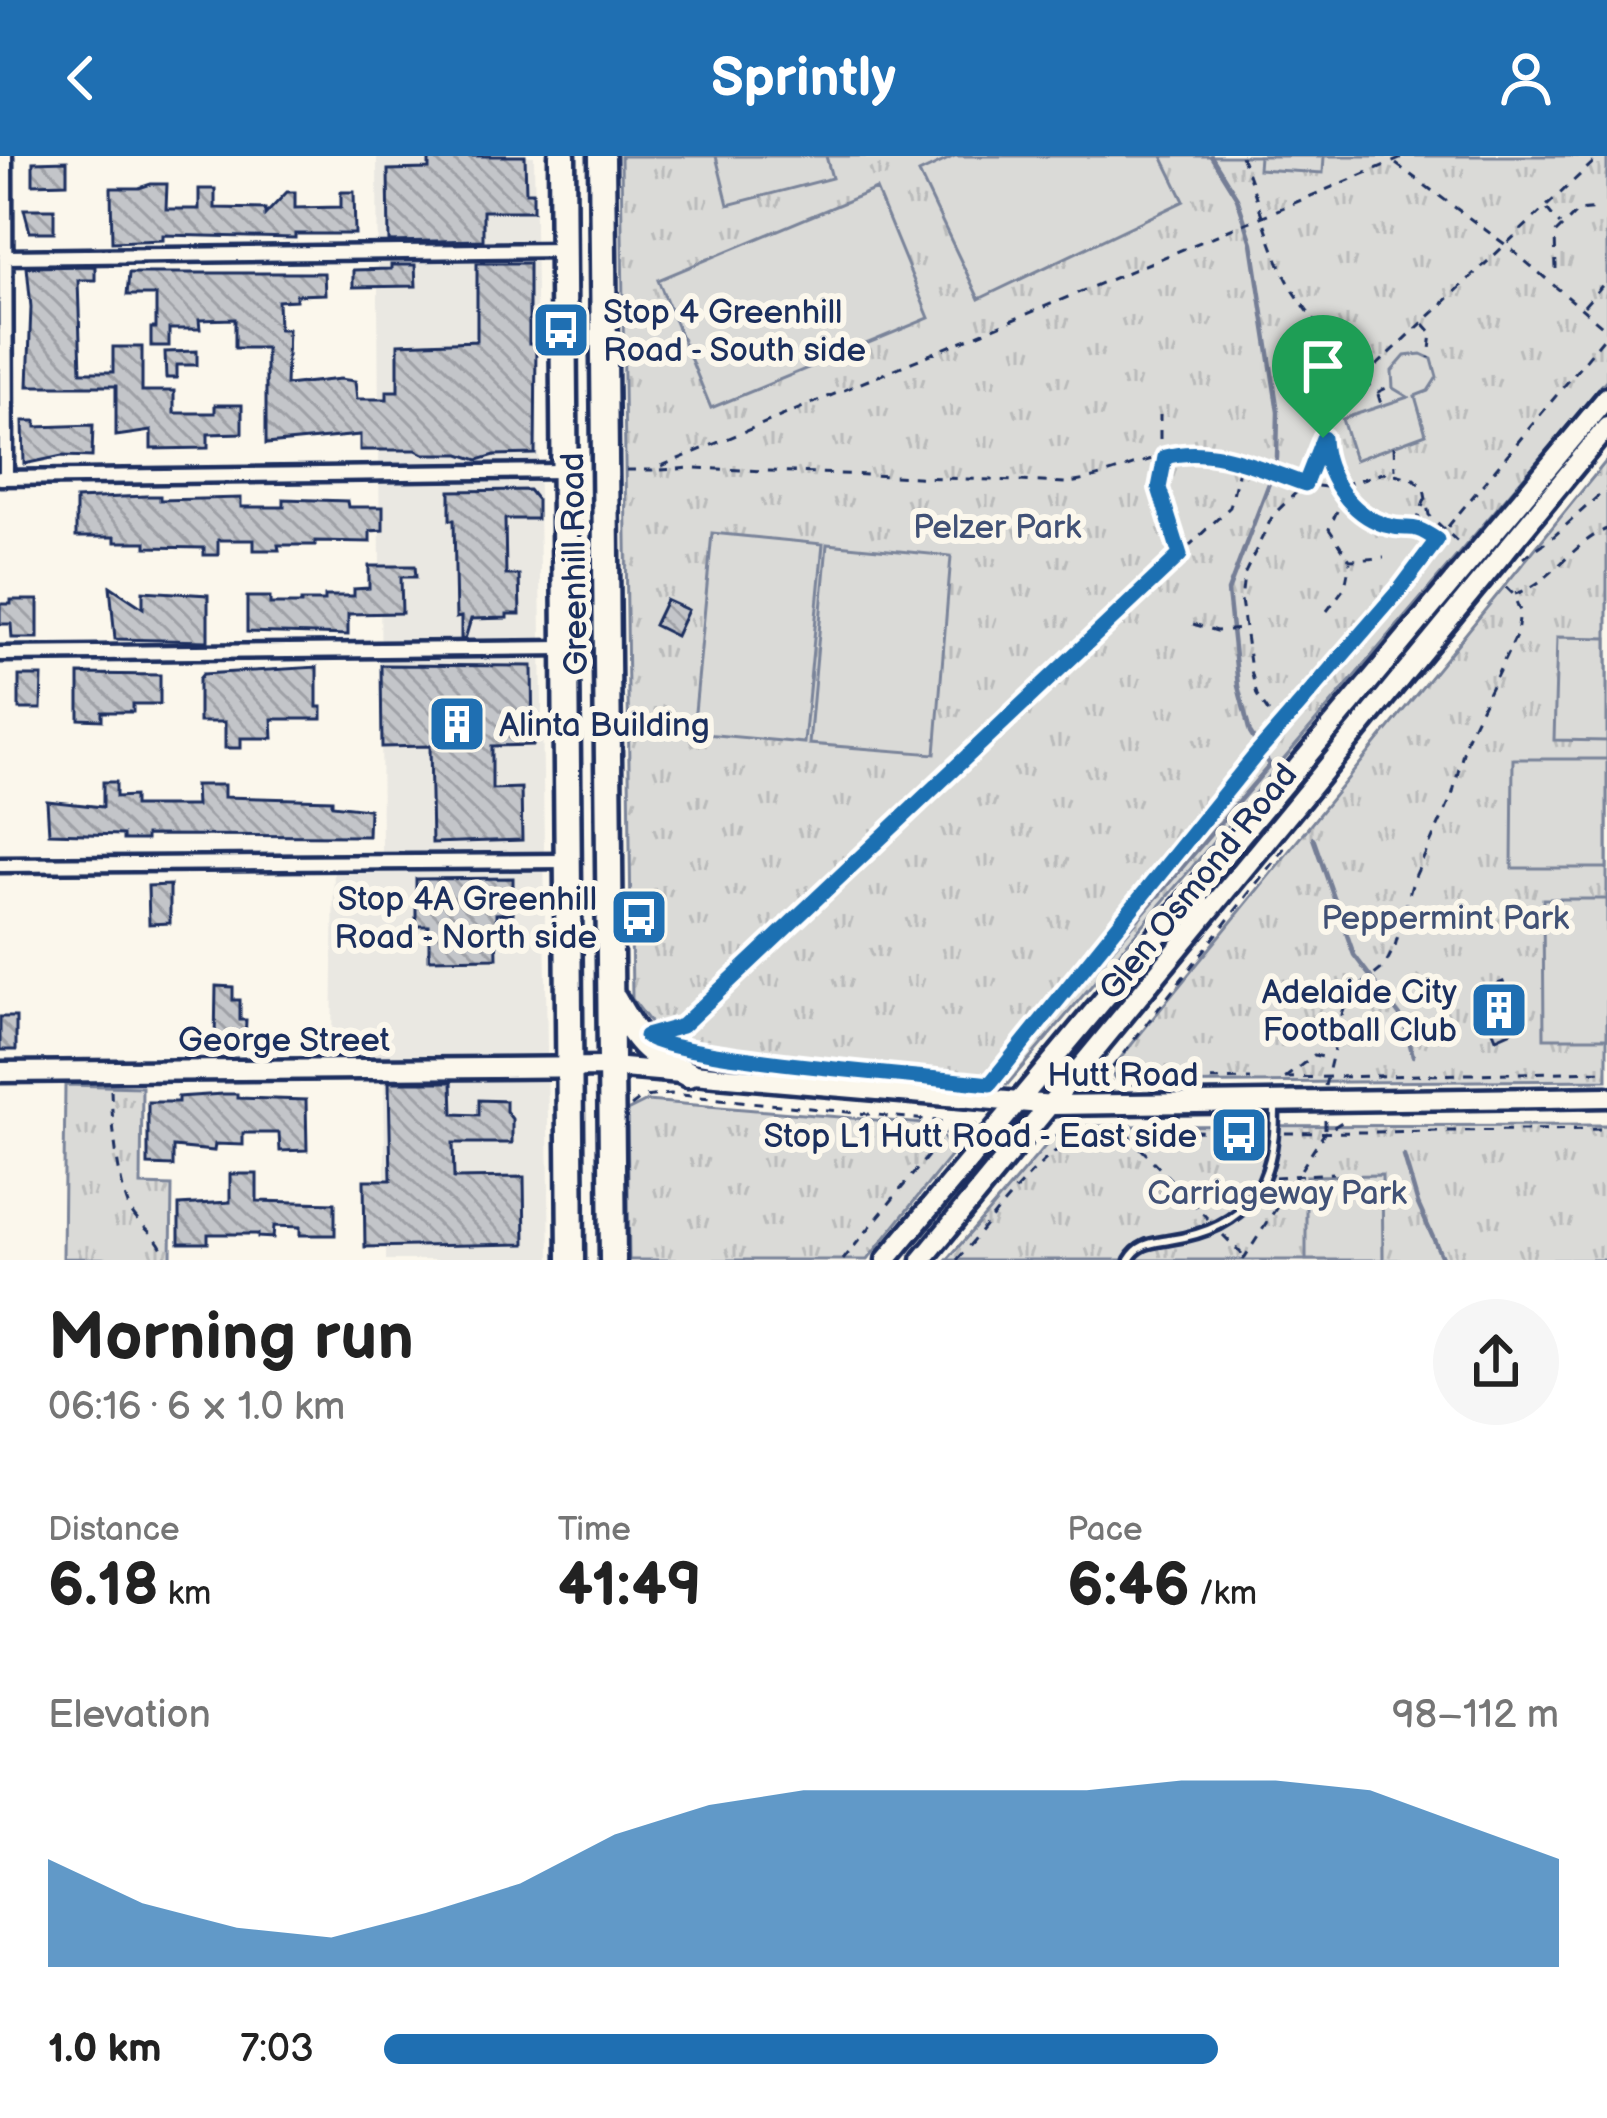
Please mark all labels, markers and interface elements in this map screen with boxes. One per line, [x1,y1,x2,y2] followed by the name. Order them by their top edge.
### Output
[48,45,114,111] icon: back
[1493,45,1559,111] icon: person
[711,46,896,111] text: Sprintly
[603,293,866,371] place label: Stop 4 Greenhill Road - South side
[530,299,592,361] bus stop icon: Stop 4 Greenhill Road - South side
[1272,315,1374,438] pin
[1290,333,1356,399] icon: arrive
[553,452,597,676] street label: Greenhill Road
[913,508,1082,548] park label: Pelzer Park
[426,693,488,755] building icon: Alinta Building
[499,706,710,746] place label: Alinta Building
[1091,756,1306,1009] street label: Glen Osmond Road
[334,880,597,958] place label: Stop 4A Greenhill Road - North side
[608,886,670,948] bus stop icon: Stop 4A Greenhill Road - North side
[1321,899,1570,939] park label: Peppermint Park
[1262,973,1457,1051] place label: Adelaide City Football Club
[1468,979,1530,1041] building icon: Adelaide City Football Club
[178,1021,390,1061] street label: George Street
[1047,1056,1199,1096] street label: Hutt Road
[1208,1104,1270,1166] bus stop icon: Stop L1 Hutt Road - East side
[763,1117,1197,1157] place label: Stop L1 Hutt Road - East side
[1147,1174,1408,1214] park label: Carriageway Park
[48,1299,414,1378] text: Morning run
[1433,1299,1559,1425] button: share
[48,1384,345,1431] text: 06:16 · 6 × 1.0 km
[48,1510,180,1550] text: Distance
[558,1510,631,1550] text: Time
[1067,1510,1143,1550] text: Pace
[48,1550,159,1622] text: 6.18
[558,1550,702,1622] text: 41:49
[1067,1550,1190,1622] text: 6:46
[159,1574,211,1614] text: km
[1190,1574,1257,1614] text: /km
[48,1692,211,1739] text: Elevation
[1392,1692,1559,1739] text: 98–112 m
[48,2026,162,2073] text: 1.0 km
[240,2026,314,2073] text: 7:03

